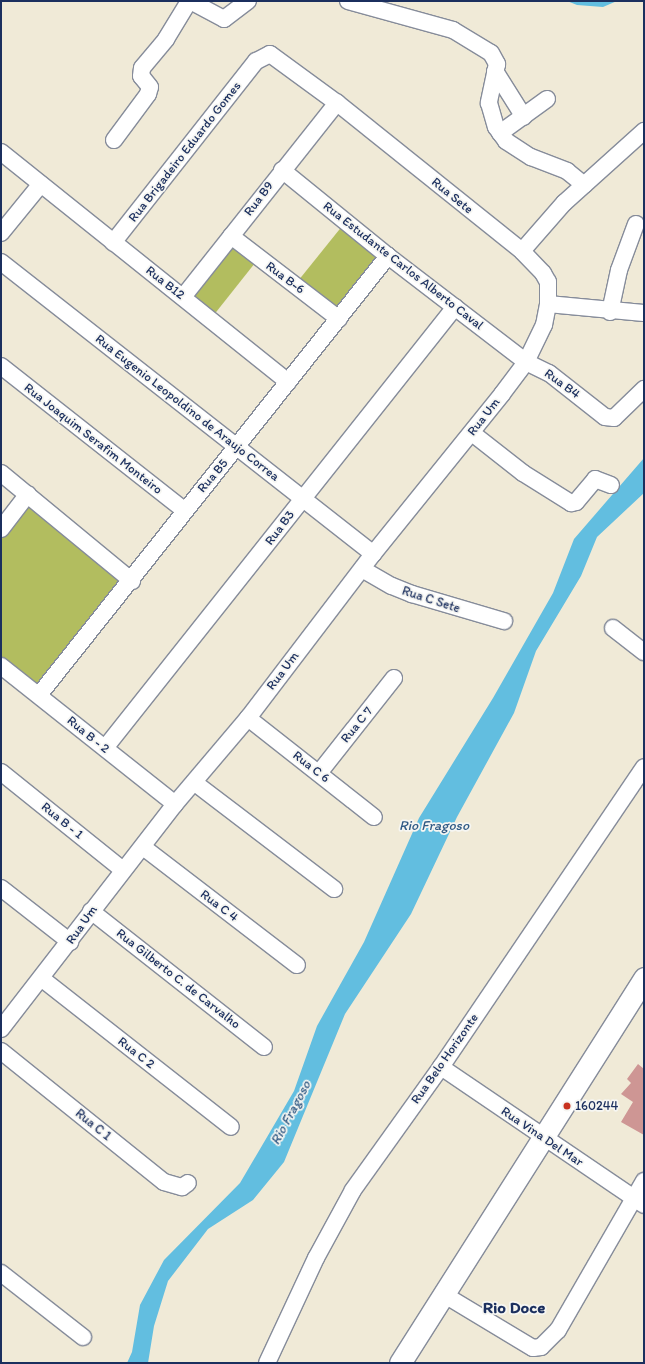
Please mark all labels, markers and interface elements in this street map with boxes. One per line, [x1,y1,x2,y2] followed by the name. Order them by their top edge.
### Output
[125,79,245,225] street label: Rua Brigadeiro Eduardo Gomes
[428,175,476,217] street label: Rua Sete
[241,179,277,219] street label: Rua B9
[320,199,486,333] street label: Rua Estudante Carlos Alberto Caval
[262,258,308,298] street label: Rua B-6
[142,263,188,303] street label: Rua B12
[92,331,282,485] street label: Rua Eugenio Leopoldino de Araujo Correa
[541,366,583,402] street label: Rua B4
[21,380,165,498] street label: Rua Joaquim Serafim Monteiro
[464,395,504,439] street label: Rua Um
[194,456,232,496] street label: Rua B5
[262,507,298,549] street label: Rua B3
[400,583,462,617] street label: Rua C Sete
[264,649,302,693] street label: Rua Um
[338,704,376,746] street label: Rua C 7
[63,713,113,757] street label: Rua B - 2
[289,748,333,786] street label: Rua C 6
[38,799,86,843] street label: Rua B - 1
[399,818,469,834] water label: Rio Fragoso
[197,887,241,925] street label: Rua C 4
[63,903,101,947] street label: Rua Um
[113,926,243,1032] street label: Rua Gilberto C. de Carvalho
[408,1011,482,1107] street label: Rua Belo Horizonte
[114,1034,158,1072] street label: Rua C 2
[267,1078,315,1148] water label: Rio Fragoso
[575,1098,618,1114] place label: 160244
[562,1101,572,1111] marker: 160244
[498,1104,586,1170] street label: Rua Vina Del Mar
[72,1106,114,1144] street label: Rua C 1
[482,1298,546,1318] district label: Rio Doce

